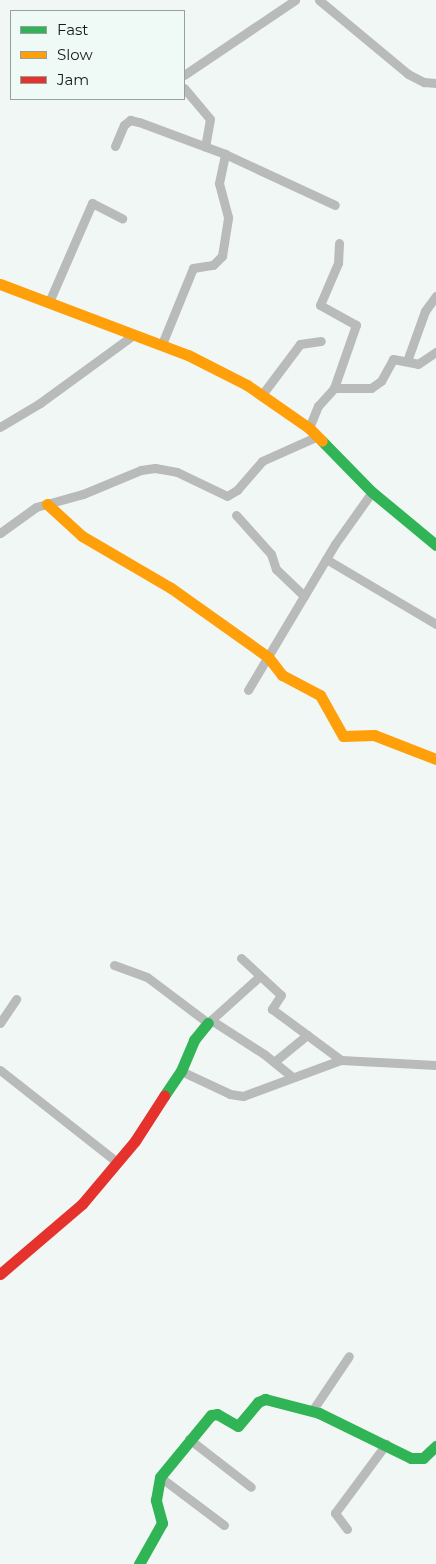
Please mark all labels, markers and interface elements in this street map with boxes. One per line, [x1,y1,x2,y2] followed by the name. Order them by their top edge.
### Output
[10,10,185,100] legend
[57,20,88,39] text: Fast
[57,45,93,64] text: Slow
[57,70,89,89] text: Jam

